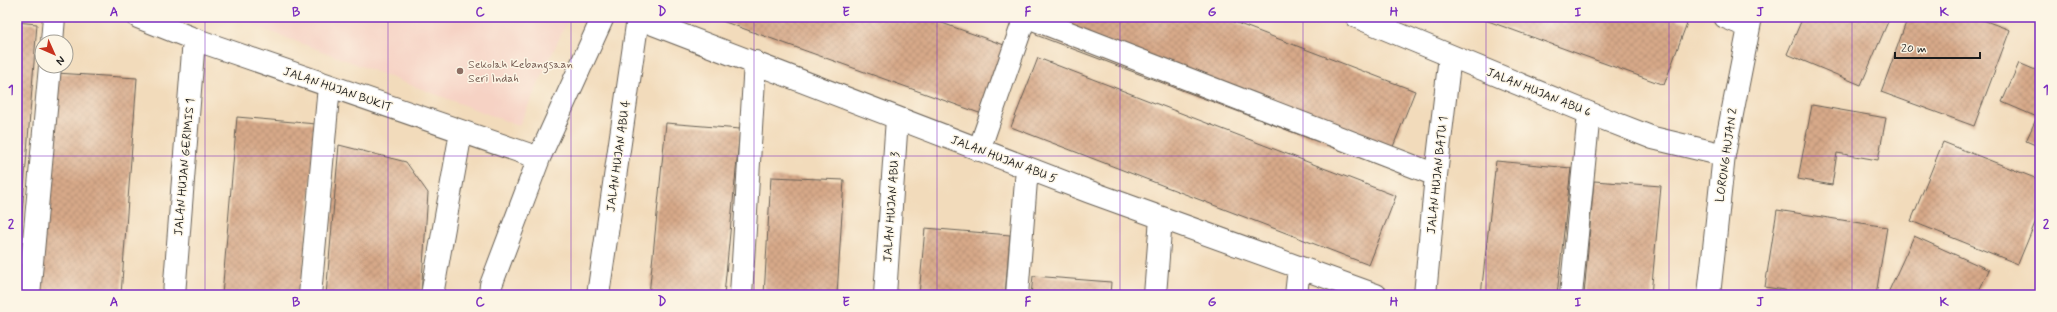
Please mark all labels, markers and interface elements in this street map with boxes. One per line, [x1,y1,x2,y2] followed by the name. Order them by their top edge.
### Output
[110,4,118,21] text: A
[292,4,301,21] text: B
[475,4,485,21] text: C
[658,4,667,21] text: D
[842,4,850,21] text: E
[1025,4,1032,21] text: F
[1208,4,1217,21] text: G
[1390,4,1399,21] text: H
[1575,4,1582,21] text: I
[1756,4,1764,21] text: J
[1939,4,1949,21] text: K
[34,34,74,74] north arrow
[1895,34,1980,60] scale bar
[1901,41,1927,57] text: 20 m
[53,53,68,68] text: N
[468,57,573,87] place label: Sekolah Kebangsaan Seri Indah
[281,64,394,116] street label: JALAN HUJAN BUKIT
[1484,65,1593,121] street label: JALAN HUJAN ABU 6
[455,66,465,76] marker: Sekolah Kebangsaan Seri Indah
[8,82,14,99] text: 1
[2043,82,2049,99] text: 1
[171,98,199,236] street label: JALAN HUJAN GERIMIS 1
[603,99,635,213] street label: JALAN HUJAN ABU 4
[1712,107,1742,203] street label: LORONG HUJAN 2
[1424,115,1452,235] street label: JALAN HUJAN BATU 1
[948,132,1059,188] street label: JALAN HUJAN ABU 5
[880,151,904,263] street label: JALAN HUJAN ABU 3
[8,216,15,233] text: 2
[2043,216,2050,233] text: 2
[110,294,118,311] text: A
[292,294,301,311] text: B
[475,294,485,311] text: C
[658,294,667,311] text: D
[842,294,850,311] text: E
[1025,294,1032,311] text: F
[1208,294,1217,311] text: G
[1390,294,1399,311] text: H
[1575,294,1582,311] text: I
[1756,294,1764,311] text: J
[1939,294,1949,311] text: K

